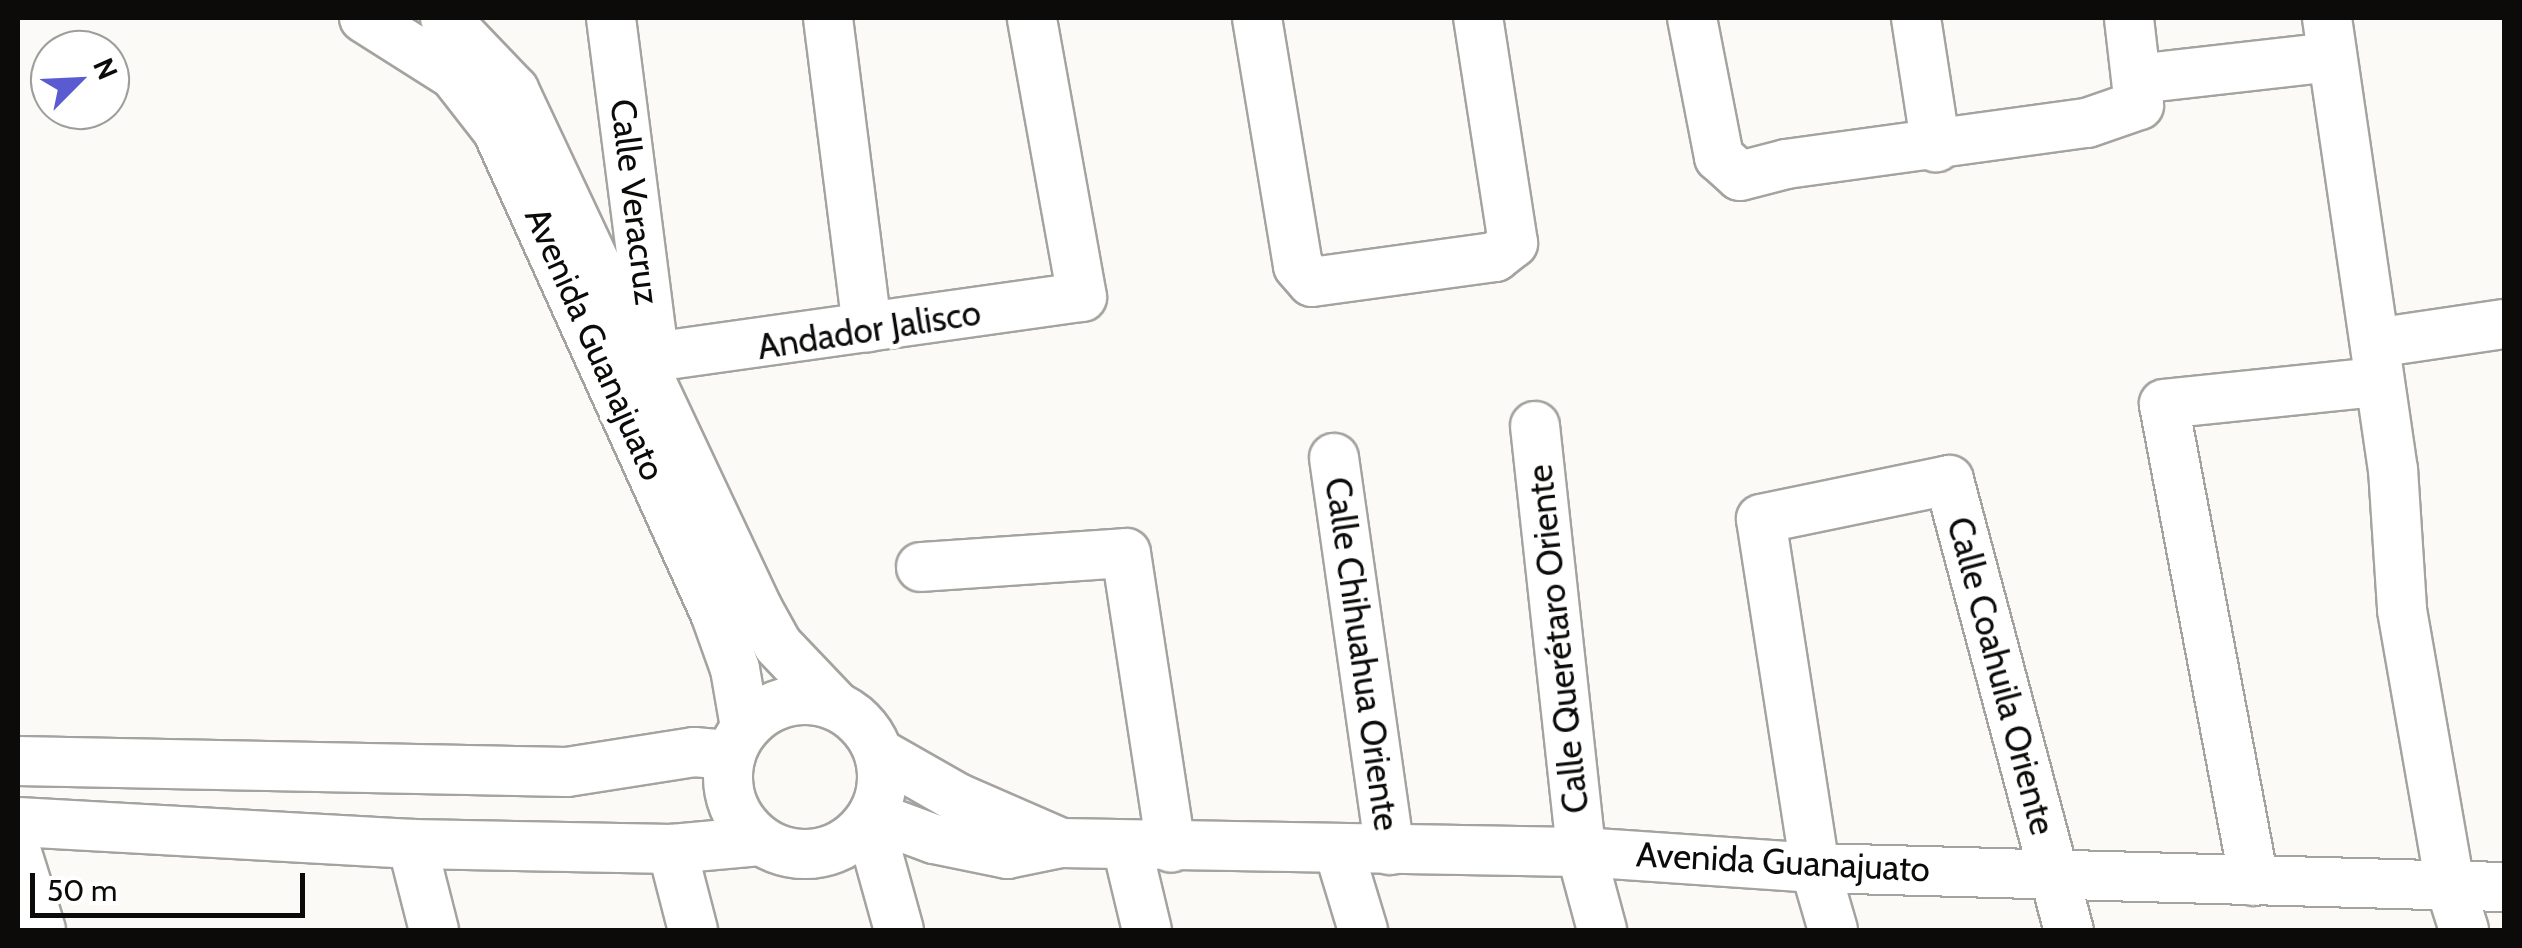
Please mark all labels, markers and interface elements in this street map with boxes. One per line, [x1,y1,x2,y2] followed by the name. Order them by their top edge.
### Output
[30,30,130,130] north arrow
[86,53,125,85] text: N
[602,97,668,307] street label: Calle Veracruz
[516,201,674,487] street label: Avenida Guanajuato
[754,292,984,368] street label: Andador Jalisco
[1519,463,1597,815] street label: Calle Querétaro Oriente
[1316,475,1408,833] street label: Calle Chihuahua Oriente
[1938,513,2064,839] street label: Calle Coahuila Oriente
[1635,833,1931,891] street label: Avenida Guanajuato
[35,853,310,915] scale bar
[47,872,117,909] text: 50 m

